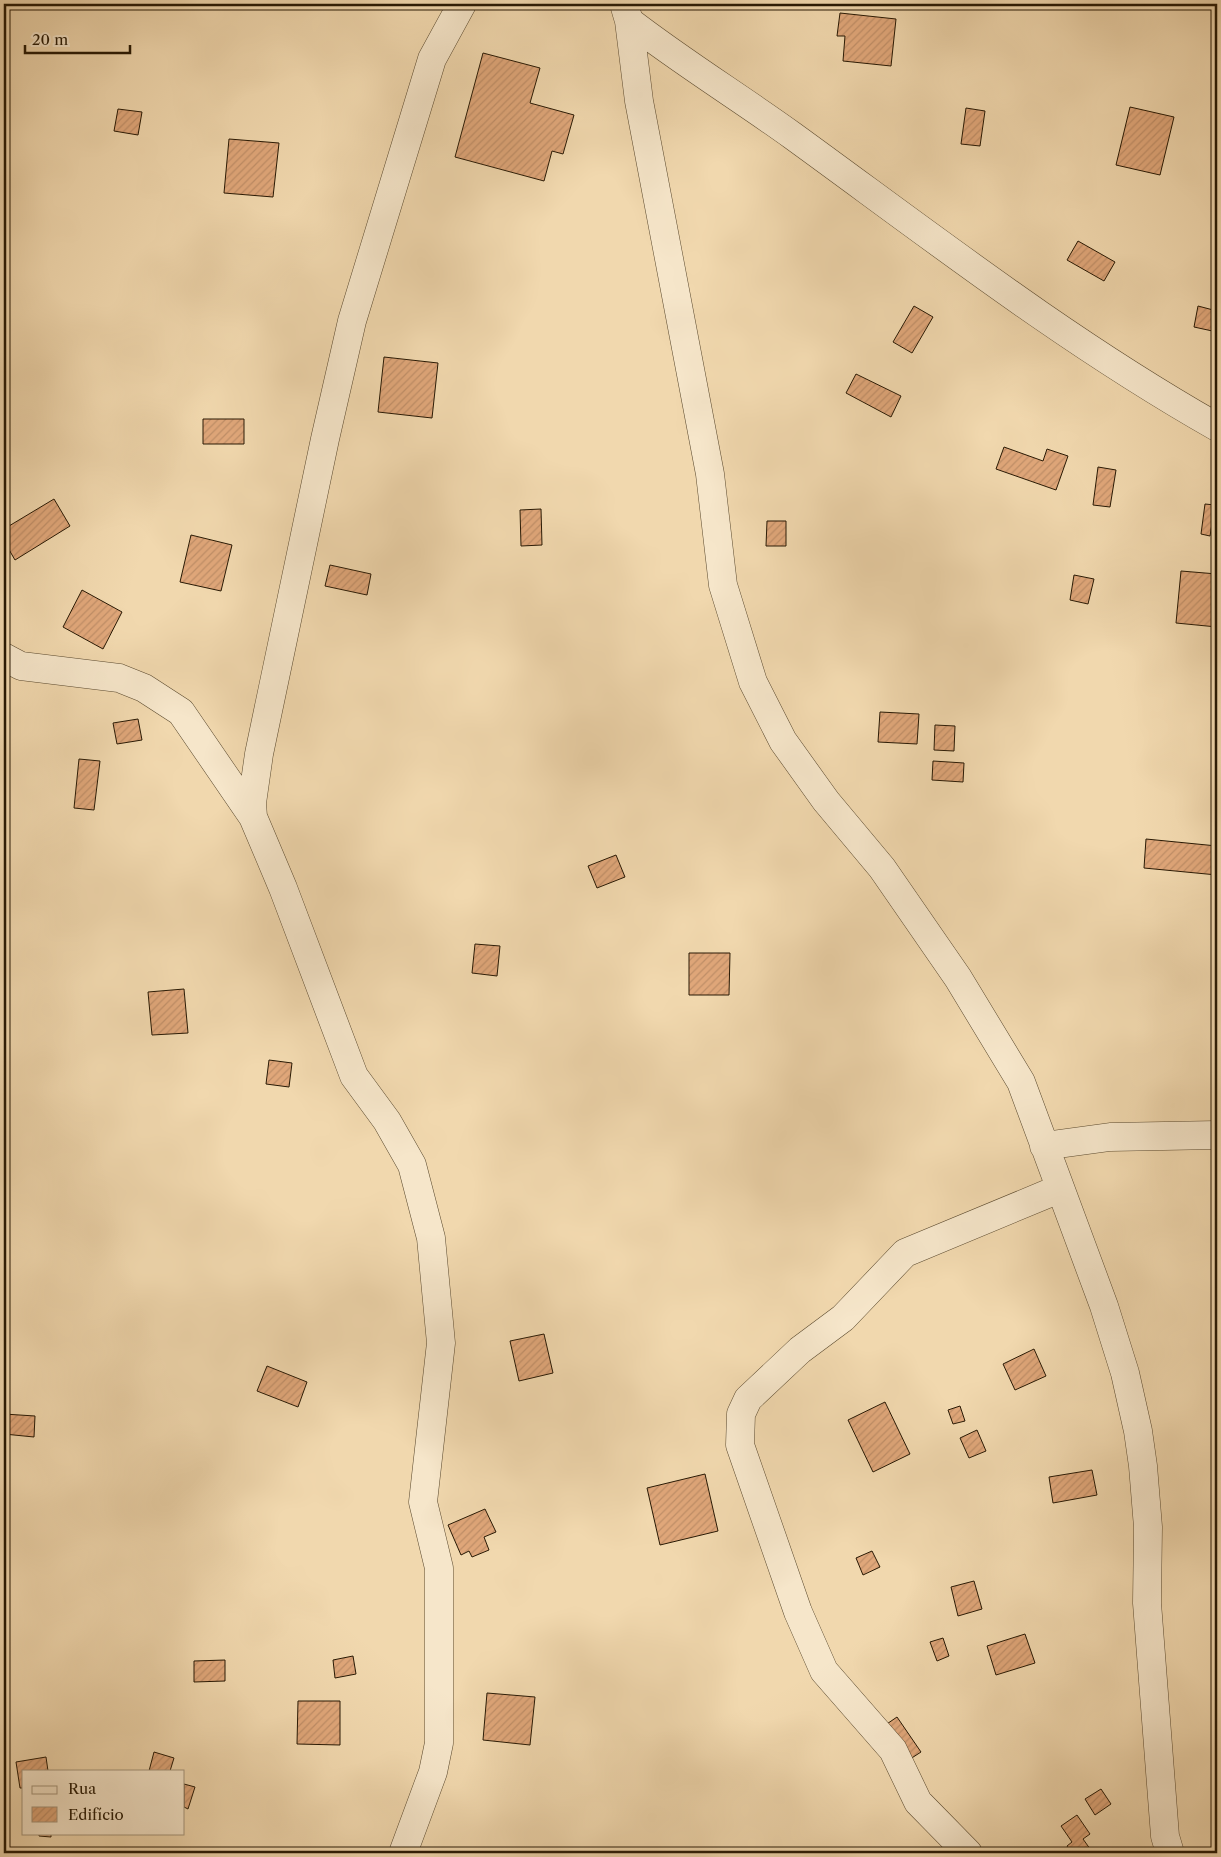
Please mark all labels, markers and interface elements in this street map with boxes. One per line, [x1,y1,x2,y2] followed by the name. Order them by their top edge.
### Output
[25,22,130,54] scale bar
[32,30,68,49] text: 20 m
[22,1770,185,1834] legend
[68,1779,96,1798] text: Rua
[68,1805,124,1824] text: Edifício

